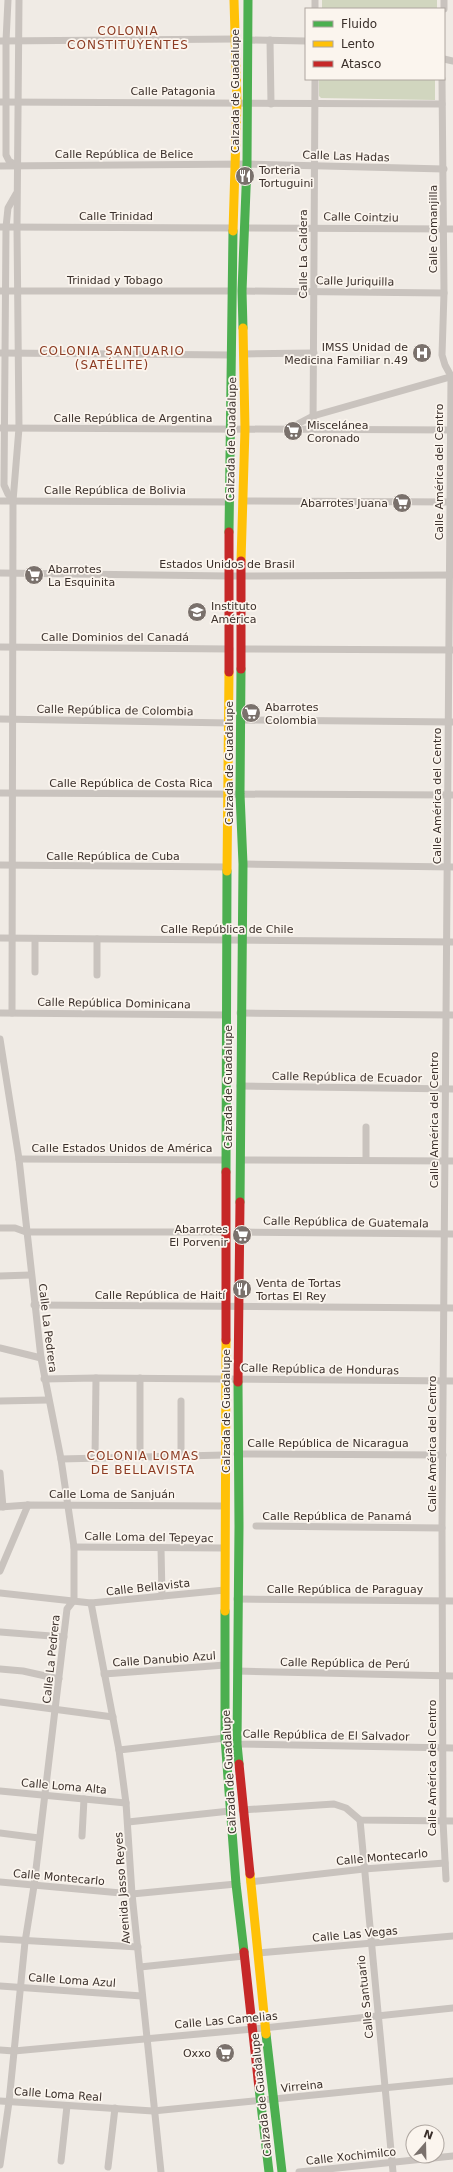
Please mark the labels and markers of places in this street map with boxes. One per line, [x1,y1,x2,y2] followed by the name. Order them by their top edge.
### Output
[258,164,313,190] place label: Torteria Tortuguini
[234,165,256,187] restaurant icon: Torteria Tortuguini
[284,341,408,367] place label: IMSS Unidad de Medicina Familiar n.49
[411,342,433,364] hospital icon: IMSS Unidad de Medicina Familiar n.49
[307,419,368,445] place label: Miscelánea Coronado
[282,420,304,442] supermarket icon: Miscelánea Coronado
[391,492,413,514] supermarket icon: Abarrotes Juana
[300,497,388,510] place label: Abarrotes Juana
[48,563,115,589] place label: Abarrotes La Esquinita
[23,564,45,586] supermarket icon: Abarrotes La Esquinita
[211,600,257,626] place label: Instituto América
[186,601,208,623] school or university icon: Instituto América
[265,701,319,727] place label: Abarrotes Colombia
[240,702,262,724] supermarket icon: Abarrotes Colombia
[169,1223,228,1249] place label: Abarrotes El Porvenir
[231,1224,253,1246] supermarket icon: Abarrotes El Porvenir
[255,1277,341,1303] place label: Venta de Tortas Tortas El Rey
[231,1278,253,1300] restaurant icon: Venta de Tortas Tortas El Rey
[214,2042,236,2064] supermarket icon: Oxxo
[183,2047,211,2060] place label: Oxxo

